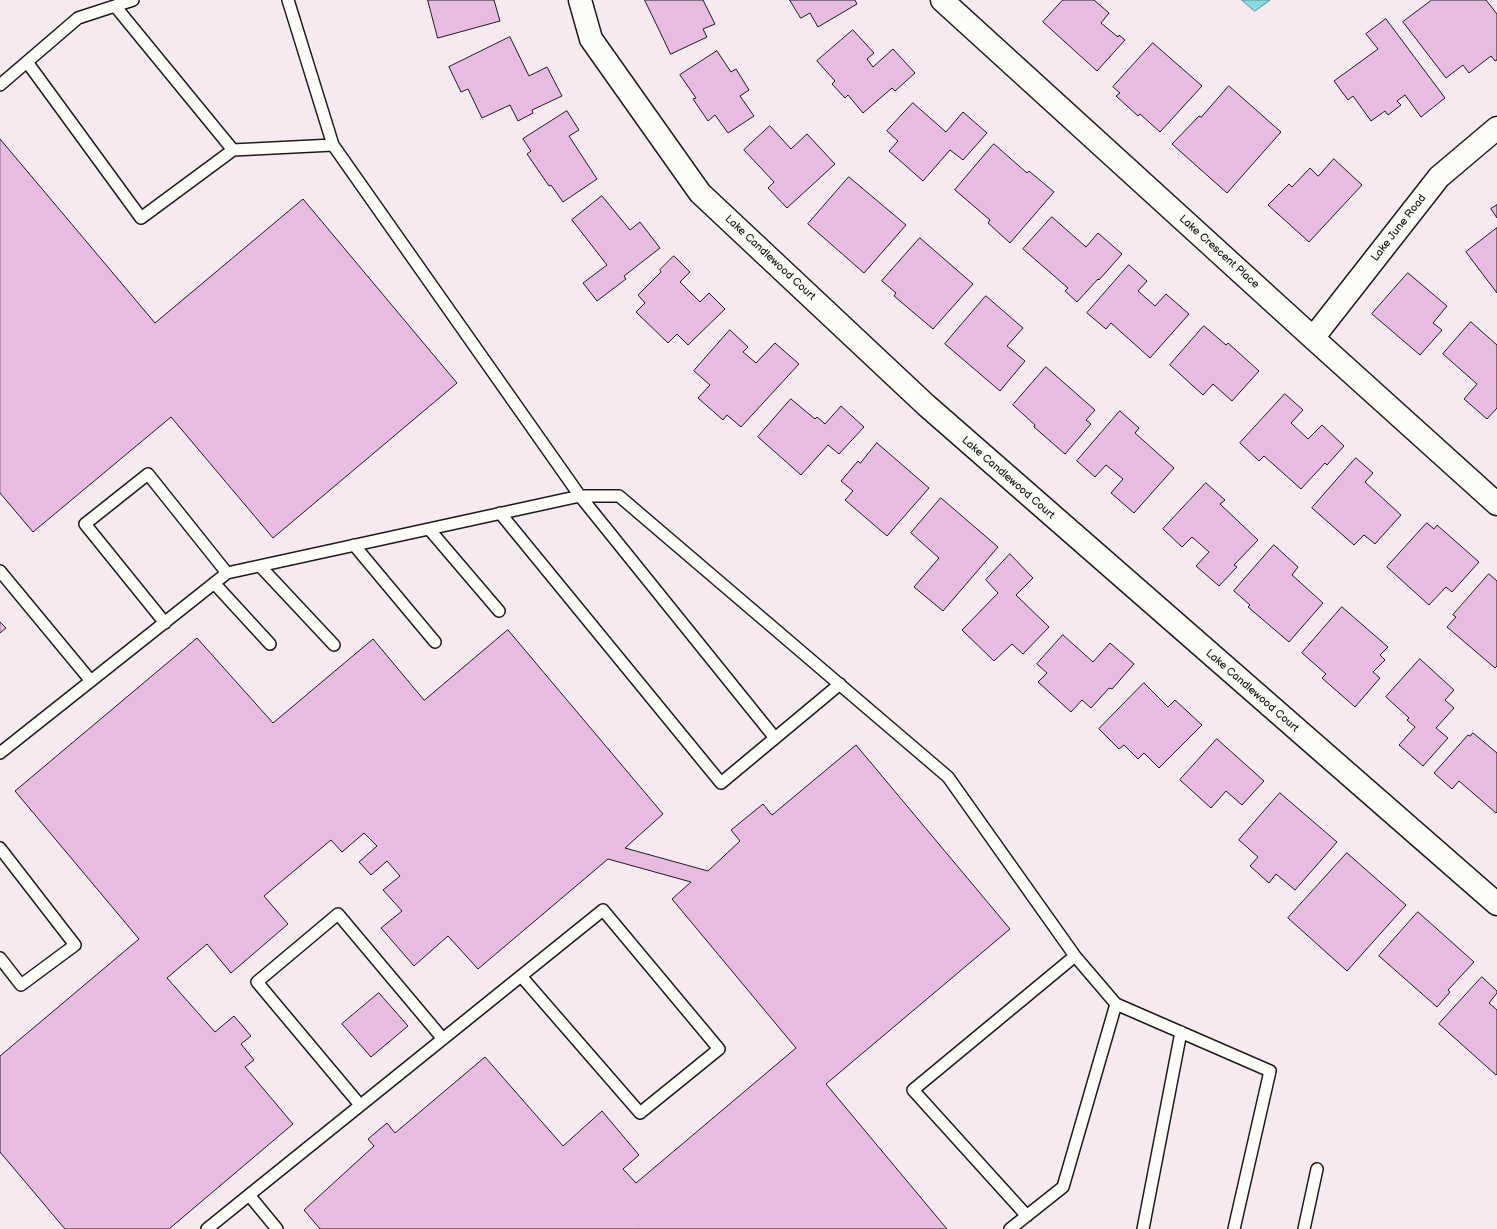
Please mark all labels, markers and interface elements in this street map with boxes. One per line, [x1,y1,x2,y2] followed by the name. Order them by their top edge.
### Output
[1369,192,1429,264] street label: Lake June Road
[722,213,818,303] street label: Lake Candlewood Court
[1176,213,1262,291] street label: Lake Crescent Place
[959,434,1057,522] street label: Lake Candlewood Court
[1203,647,1301,735] street label: Lake Candlewood Court

